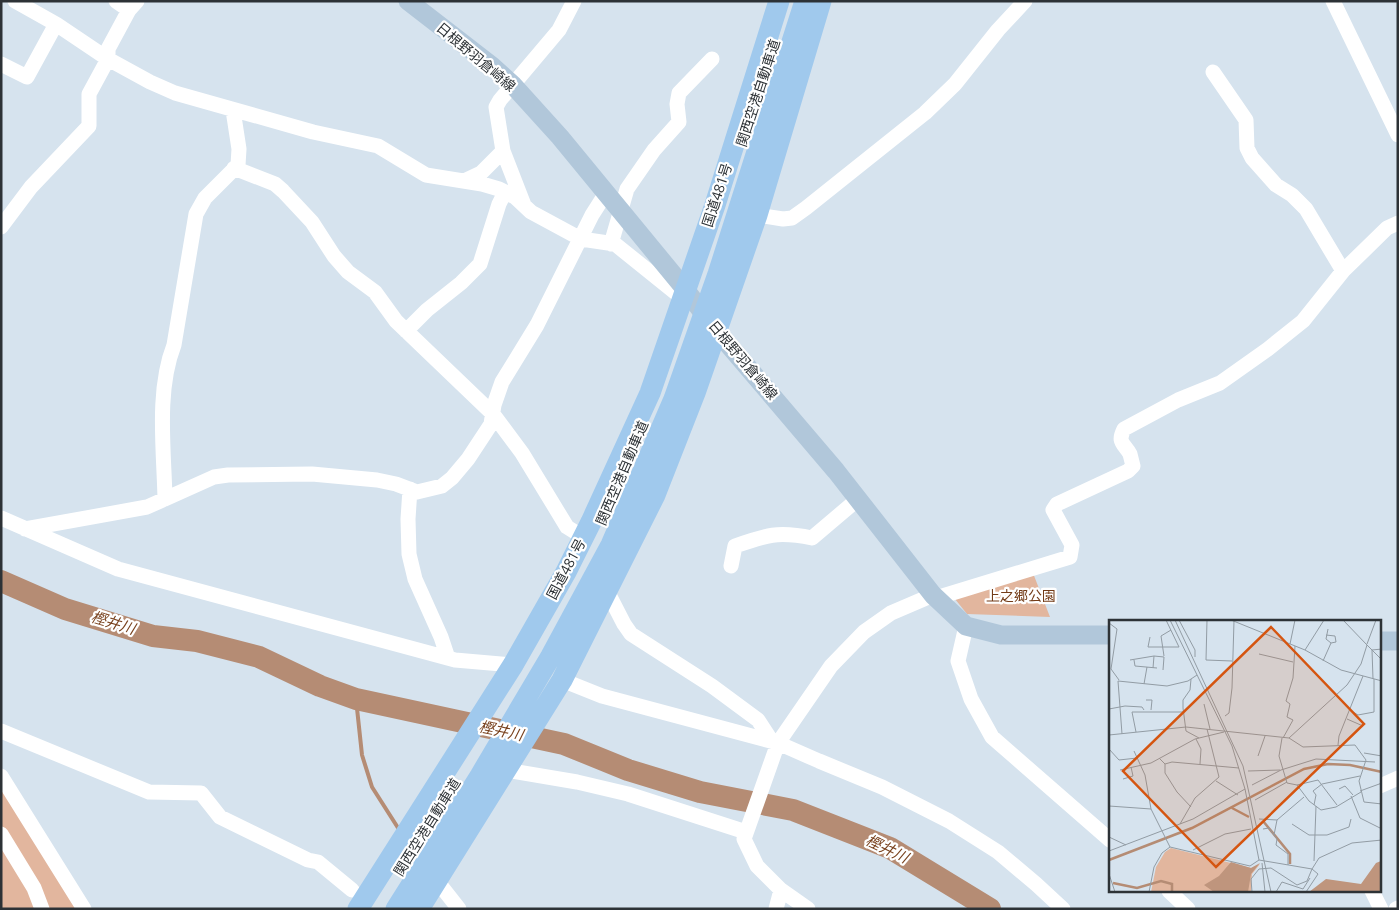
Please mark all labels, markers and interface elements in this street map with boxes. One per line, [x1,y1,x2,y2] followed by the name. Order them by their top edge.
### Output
[433,18,520,95] street label: 日根野羽倉崎線
[731,37,784,149] street label: 関西空港自動車道
[697,161,736,229] street label: 国道481号
[705,316,782,403] street label: 日根野羽倉崎線
[591,418,652,528] street label: 関西空港自動車道
[542,535,589,602] street label: 国道481号
[986,586,1056,605] park label: 上之郷公園
[89,606,140,639] water label: 樫井川
[1109,620,1382,892] inset map
[477,716,527,745] water label: 樫井川
[389,774,464,879] street label: 関西空港自動車道
[863,829,914,868] water label: 樫井川

